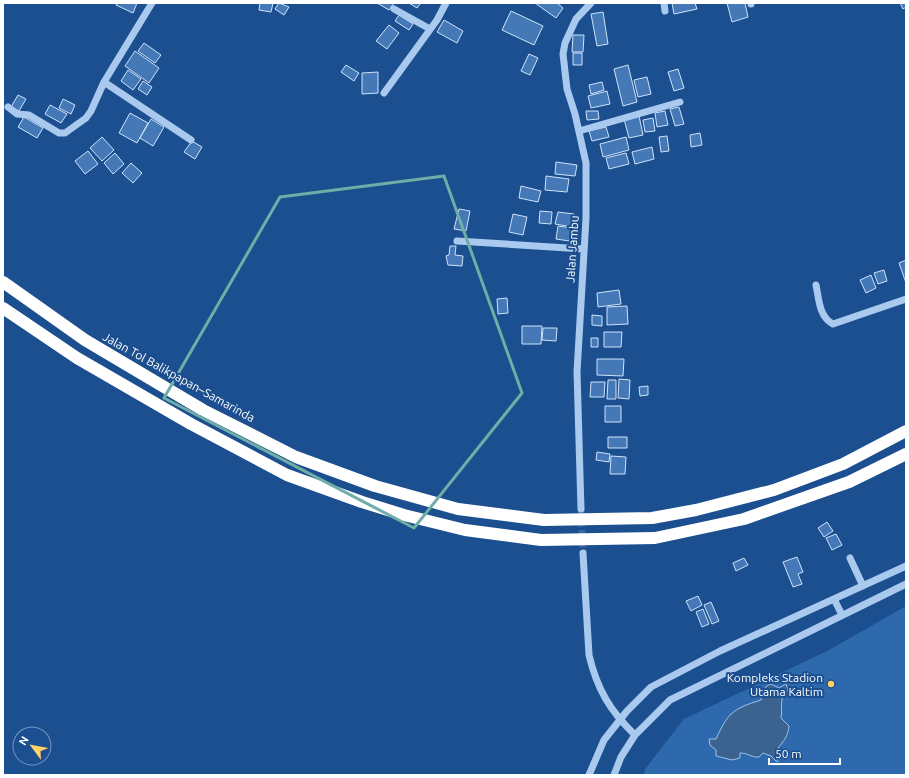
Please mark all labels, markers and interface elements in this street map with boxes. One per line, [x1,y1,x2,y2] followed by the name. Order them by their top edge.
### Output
[563,215,581,283] street label: Jalan Jambu
[101,330,257,424] street label: Jalan Tol Balikpapan–Samarinda
[727,671,823,698] place label: Kompleks Stadion Utama Kaltim
[826,679,836,689] marker: Kompleks Stadion Utama Kaltim
[12,726,52,766] north arrow
[16,734,31,747] text: N
[769,740,840,766] scale bar
[775,747,802,760] text: 50 m

